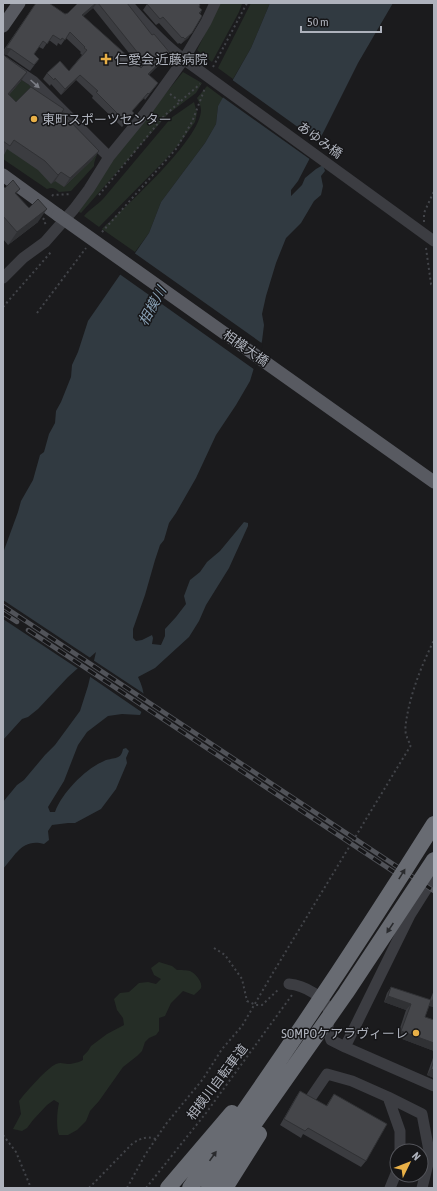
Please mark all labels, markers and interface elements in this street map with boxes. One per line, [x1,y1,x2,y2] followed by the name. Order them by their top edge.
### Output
[301,8,381,34] scale bar
[307,15,329,29] text: 50 m
[115,52,208,67] place label: 仁愛会 近藤病院
[100,53,112,65] marker: 仁愛会 近藤病院
[29,79,40,88] one-way arrow
[42,112,172,127] place label: 東町スポーツセンター
[29,114,39,124] marker: 東町スポーツセンター
[295,119,345,161] street label: あゆみ橋
[135,282,170,328] water label: 相模川
[220,327,272,369] street label: 相模大橋
[399,868,406,880] one-way arrow
[386,923,394,933] one-way arrow
[281,1026,408,1041] place label: SOMPOケアラヴィーレ
[411,1028,421,1038] marker: SOMPOケアラヴィーレ
[184,1041,250,1123] street label: 相模川自転車道
[389,1143,429,1183] north arrow
[410,1150,423,1163] text: N
[209,1151,217,1161] one-way arrow

